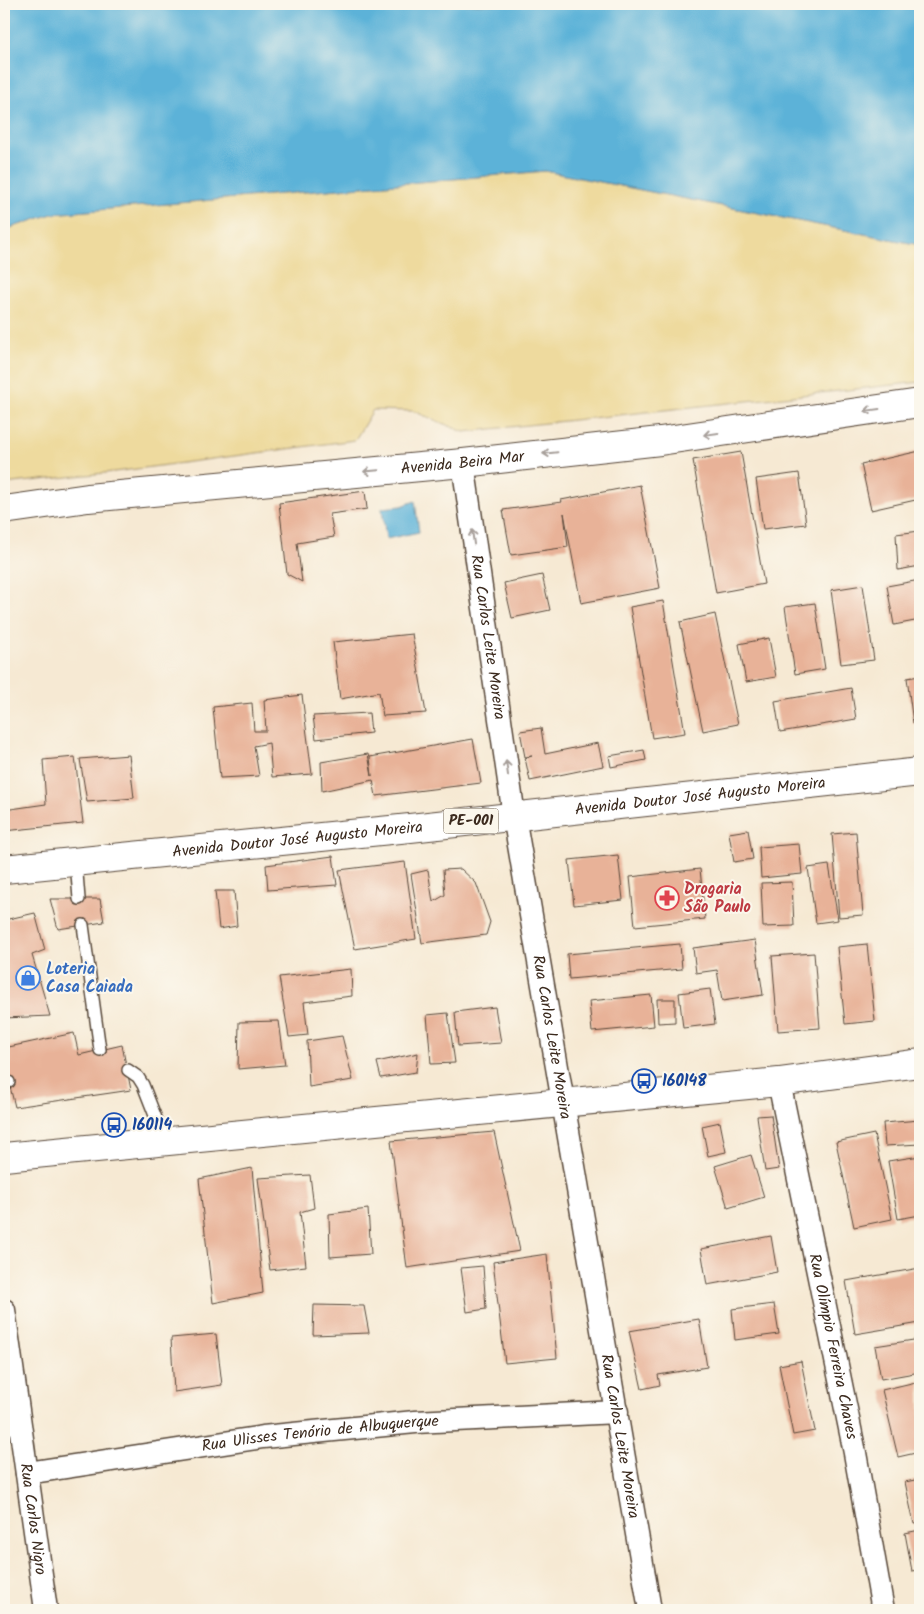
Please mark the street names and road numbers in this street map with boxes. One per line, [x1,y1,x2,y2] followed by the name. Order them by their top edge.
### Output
[400,444,527,481] street label: Avenida Beira Mar
[464,553,512,721] street label: Rua Carlos Leite Moreira
[574,770,827,822] street label: Avenida Doutor José Augusto Moreira
[444,808,498,834] road number: PE-001
[171,814,424,864] street label: Avenida Doutor José Augusto Moreira
[526,953,578,1121] street label: Rua Carlos Leite Moreira
[802,1251,864,1442] street label: Rua Olímpio Ferreira Chaves
[594,1352,647,1520] street label: Rua Carlos Leite Moreira
[200,1408,439,1459] street label: Rua Ulisses Tenório de Albuquerque
[13,1461,53,1576] street label: Rua Carlos Nigro

